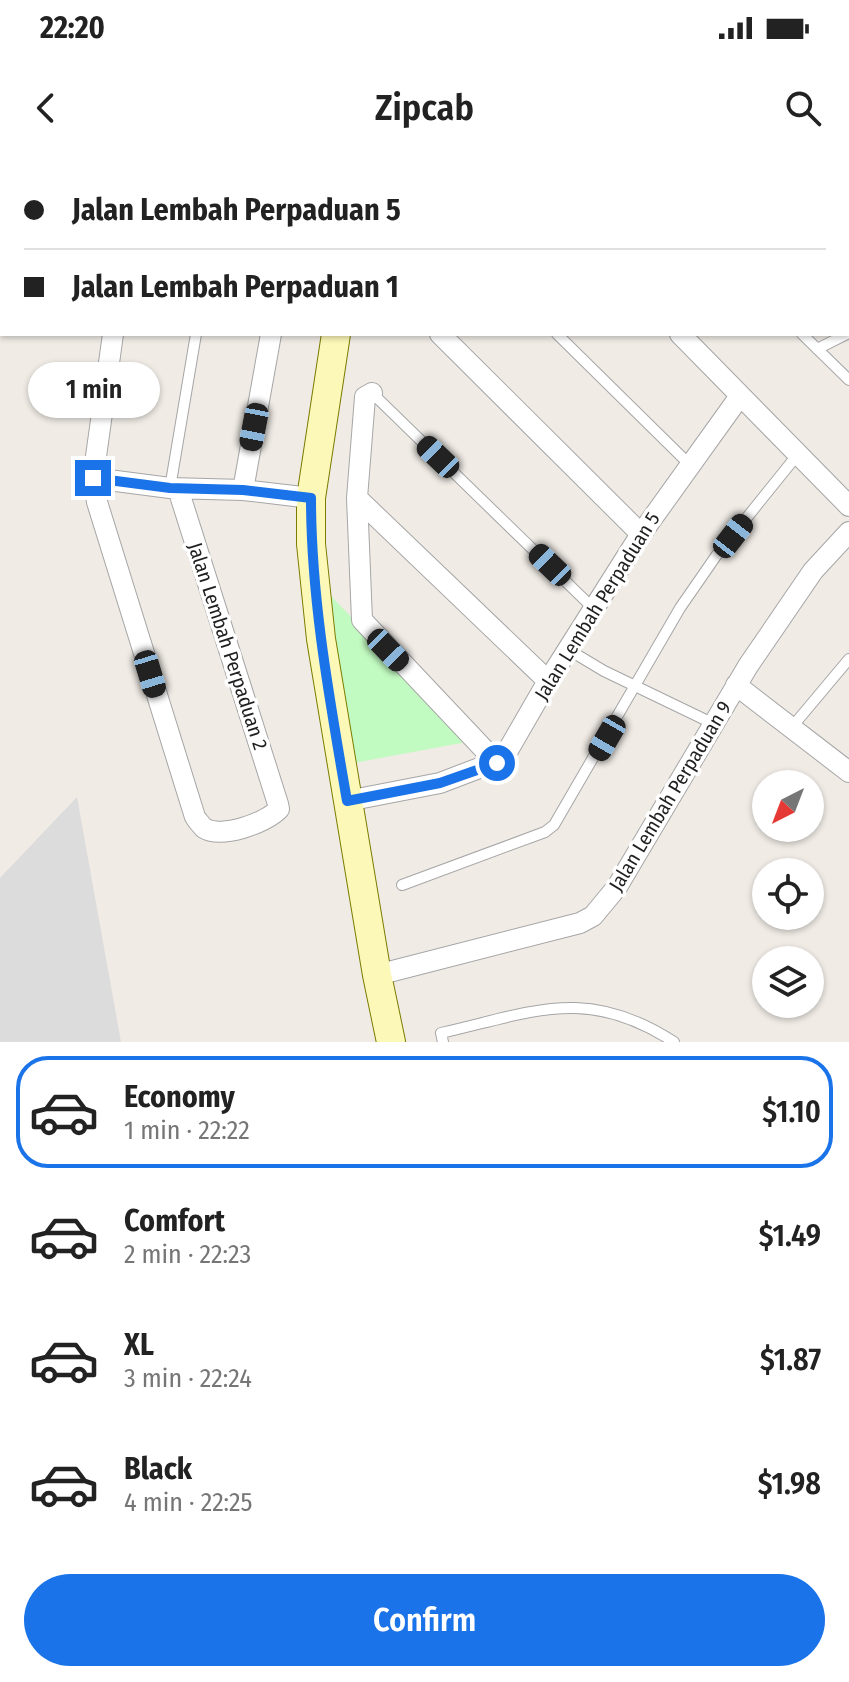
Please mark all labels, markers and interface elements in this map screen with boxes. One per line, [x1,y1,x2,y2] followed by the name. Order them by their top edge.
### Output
[40,10,105,46] text: 22:20
[24,86,68,130] icon: back
[375,86,474,130] text: Zipcab
[781,86,825,130] icon: search
[72,192,401,228] text: Jalan Lembah Perpaduan 5
[72,269,399,305] text: Jalan Lembah Perpaduan 1
[27,362,159,418] callout: 1 min
[66,374,122,405] text: 1 min
[238,401,270,453] car
[412,432,464,482] car
[75,460,111,496] route end
[529,508,665,704] street label: Jalan Lembah Perpaduan 5
[709,510,757,562] car
[183,539,273,753] street label: Jalan Lembah Perpaduan 2
[524,540,576,590] car
[363,624,413,676] car
[132,648,168,700] car
[604,697,736,895] street label: Jalan Lembah Perpaduan 9
[585,711,629,765] car
[479,745,515,781] route start
[752,770,824,842] north arrow
[752,770,824,1018] map controls
[752,858,824,930] button: locate
[752,946,824,1018] button: layers
[28,1076,100,1148] icon: car
[124,1079,235,1115] text: Economy
[762,1094,821,1130] text: $1.10
[124,1115,250,1146] text: 1 min · 22:22
[28,1200,100,1272] icon: car
[124,1203,225,1239] text: Comfort
[759,1218,821,1254] text: $1.49
[124,1239,251,1270] text: 2 min · 22:23
[28,1324,100,1396] icon: car
[124,1327,154,1363] text: XL
[760,1342,821,1378] text: $1.87
[124,1363,252,1394] text: 3 min · 22:24
[28,1448,100,1520] icon: car
[124,1451,192,1487] text: Black
[758,1466,821,1502] text: $1.98
[124,1487,253,1518] text: 4 min · 22:25
[24,1574,825,1666] button: Confirm

